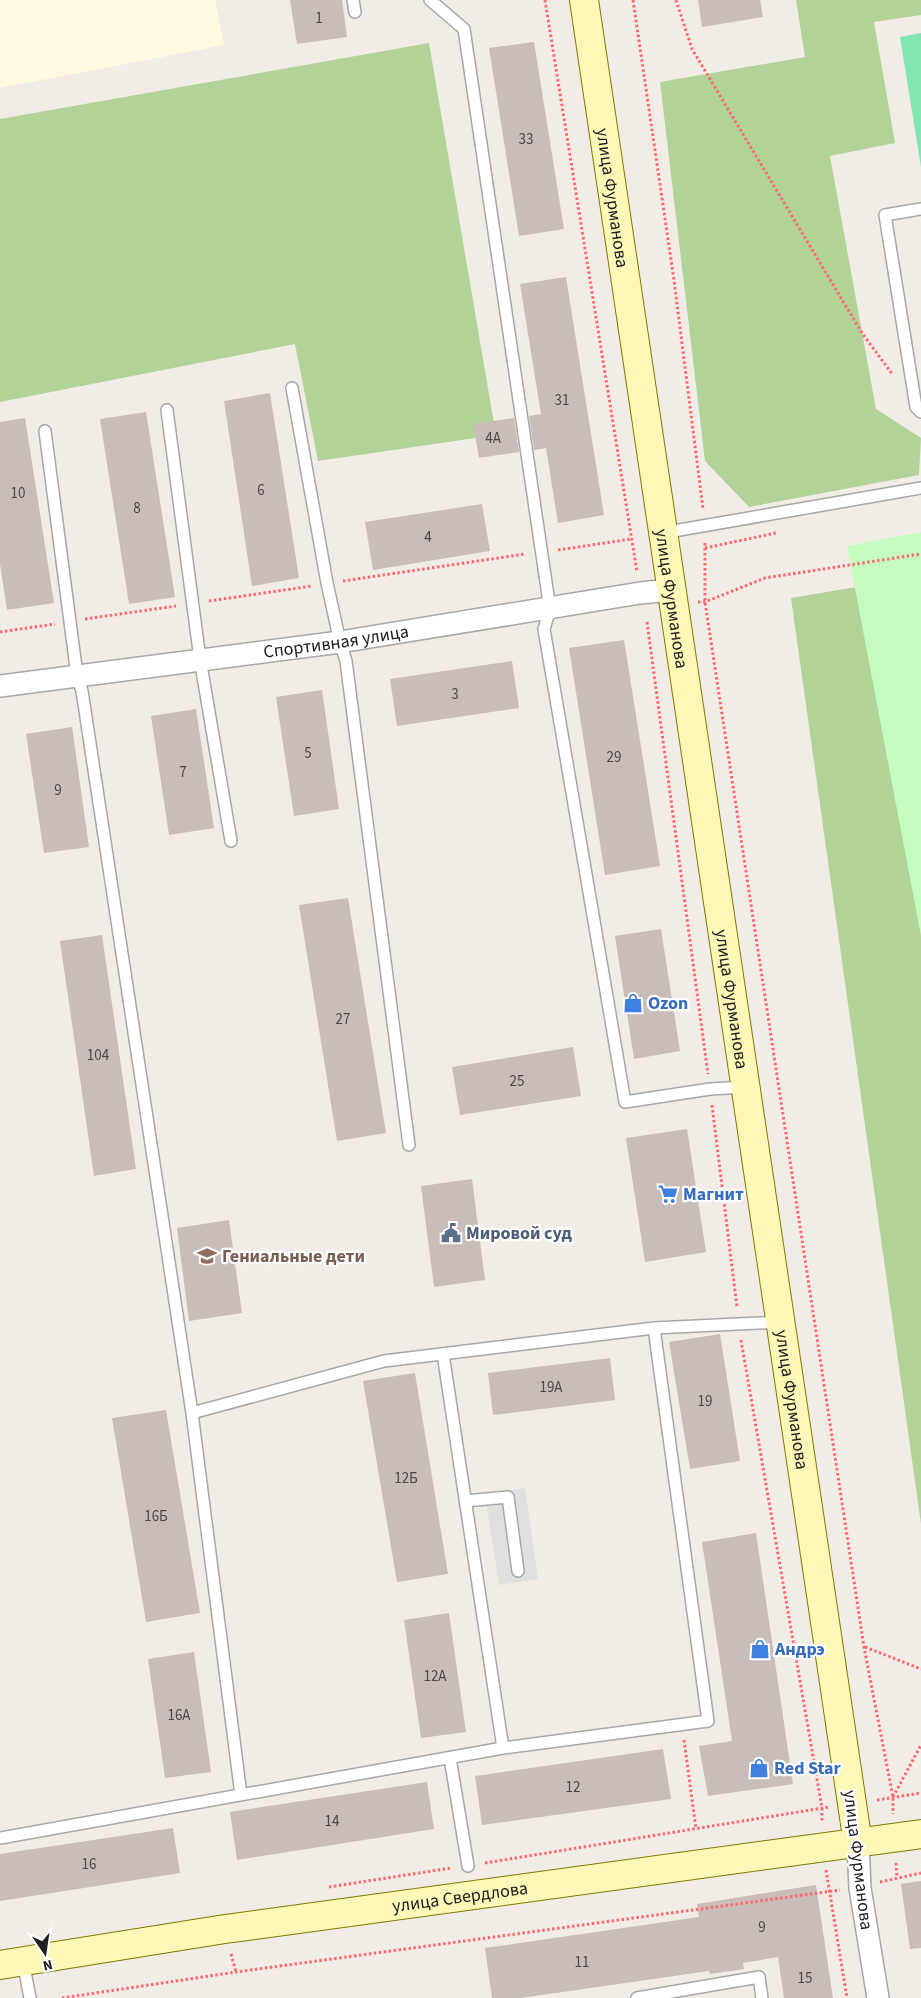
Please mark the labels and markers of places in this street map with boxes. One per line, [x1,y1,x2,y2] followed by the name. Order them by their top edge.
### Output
[648,991,688,1016] place label: Ozon
[622,992,644,1014] shop icon: Ozon
[683,1182,744,1207] place label: Магнит
[657,1183,679,1205] supermarket icon: Магнит
[466,1221,573,1246] place label: Мировой суд
[440,1222,462,1244] public building icon: Мировой суд
[222,1244,365,1269] place label: Гениальные дети
[196,1245,218,1267] school or university icon: Гениальные дети
[774,1637,825,1662] place label: Андрэ
[749,1638,771,1660] shop icon: Андрэ
[774,1756,842,1781] place label: Red Star
[748,1757,770,1779] shop icon: Red Star

